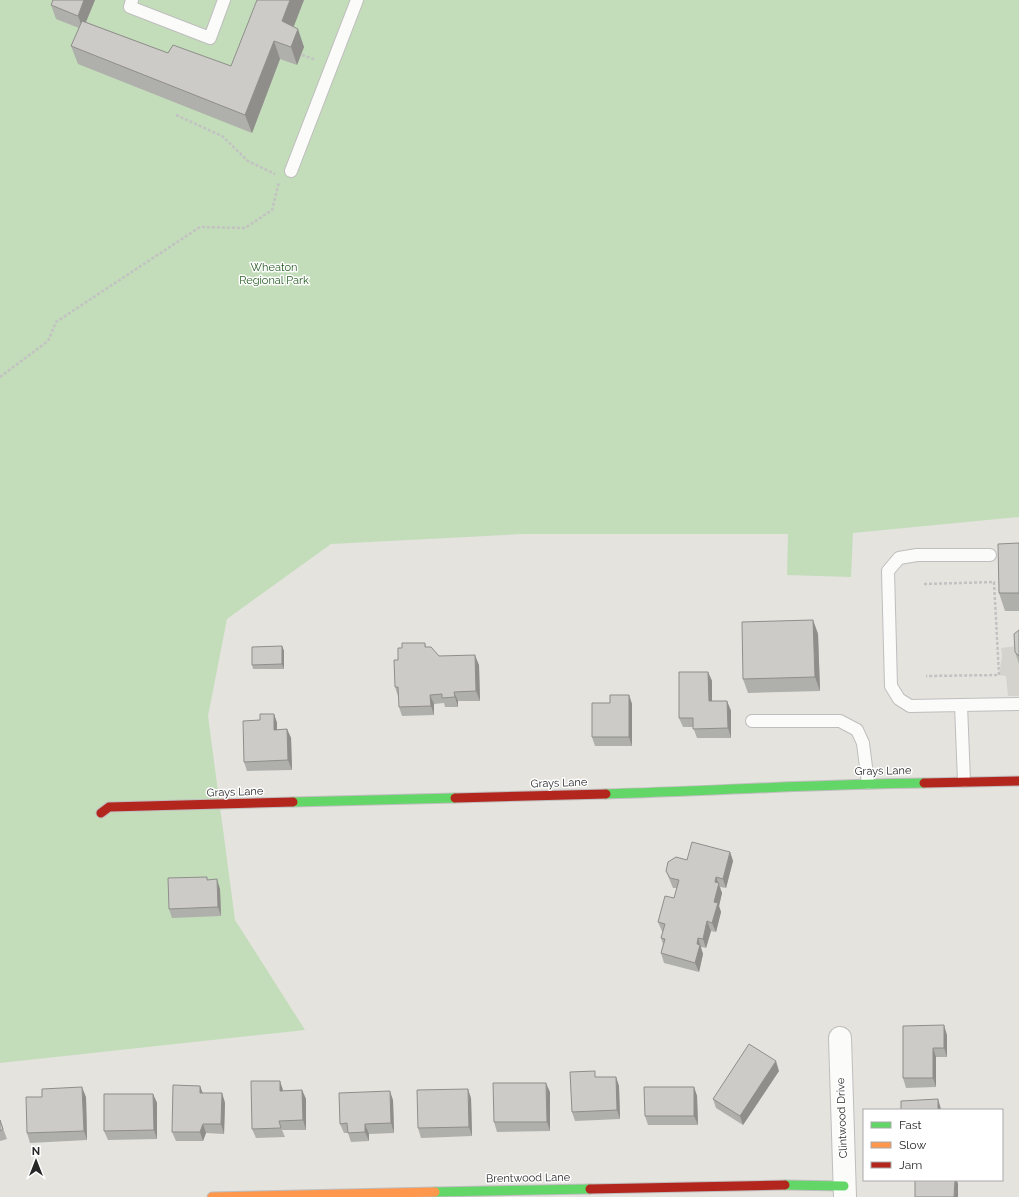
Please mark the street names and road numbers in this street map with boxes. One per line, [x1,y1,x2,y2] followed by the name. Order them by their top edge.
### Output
[855,764,912,778] street label: Grays Lane
[530,775,588,790] street label: Grays Lane
[206,784,264,799] street label: Grays Lane
[834,1077,850,1159] street label: Clintwood Drive
[486,1171,571,1185] street label: Brentwood Lane

